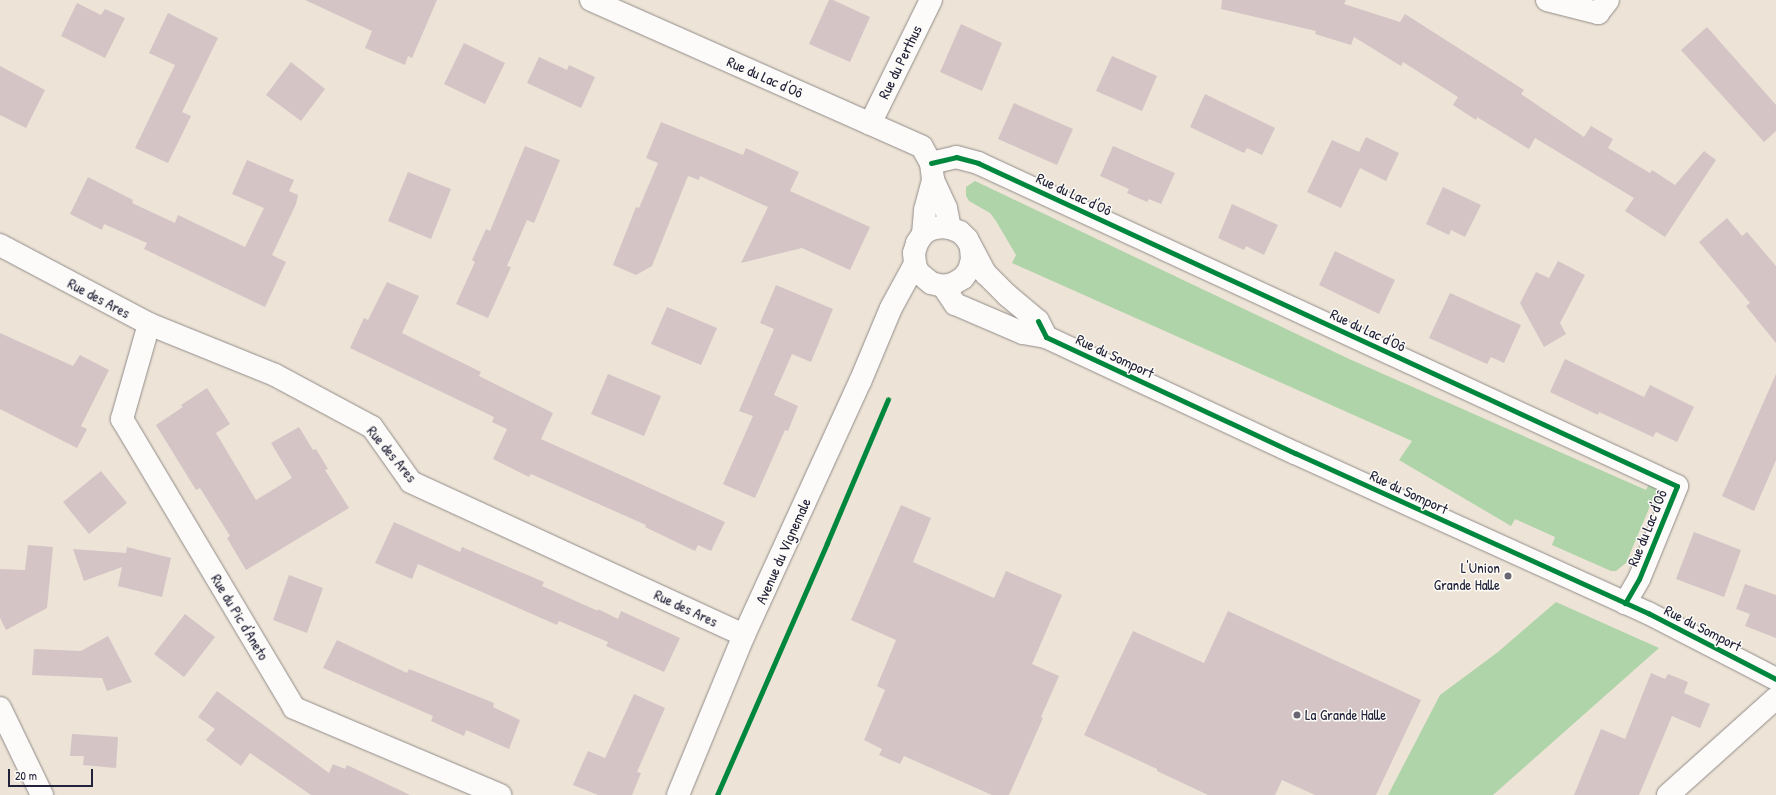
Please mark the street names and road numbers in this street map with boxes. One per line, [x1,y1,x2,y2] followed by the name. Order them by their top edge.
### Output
[874,22,926,102] street label: Rue du Perthus
[724,52,806,102] street label: Rue du Lac d'Oô
[1034,169,1114,219] street label: Rue du Lac d'Oô
[65,274,133,322] street label: Rue des Ares
[1328,305,1408,355] street label: Rue du Lac d'Oô
[1073,330,1157,382] street label: Rue du Somport
[363,422,421,486] street label: Rue des Ares
[1367,466,1451,518] street label: Rue du Somport
[1623,487,1671,569] street label: Rue du Lac d'Oô
[752,495,814,607] street label: Avenue du Vignemale
[207,571,273,663] street label: Rue du Pic d'Aneto
[651,585,721,631] street label: Rue des Ares
[1661,601,1745,655] street label: Rue du Somport

